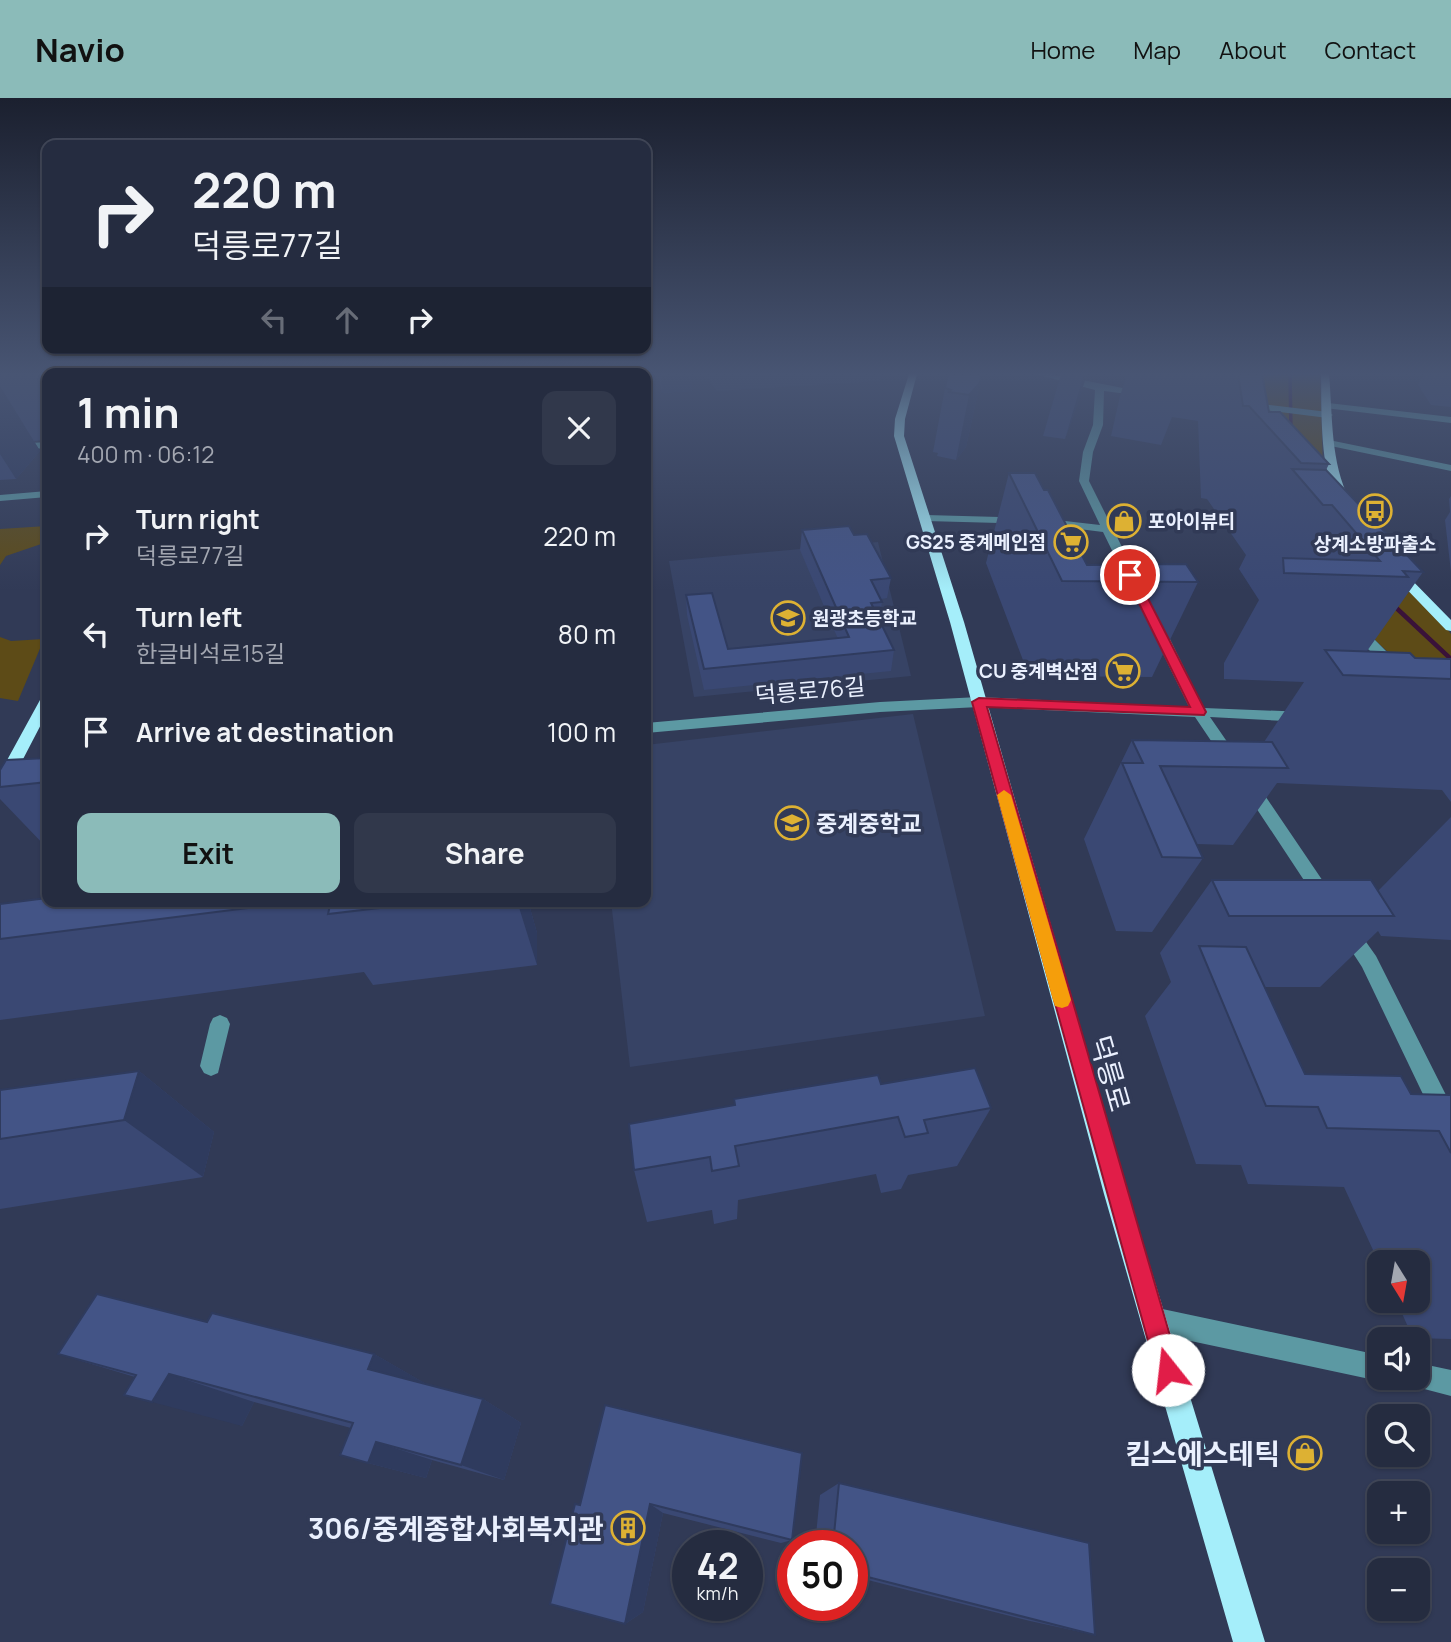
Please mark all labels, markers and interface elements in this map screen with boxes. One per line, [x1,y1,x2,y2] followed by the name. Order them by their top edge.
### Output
[35,27,125,72] text: Navio
[1030,33,1095,66] text: Home
[1133,33,1181,66] text: Map
[1219,33,1287,66] text: About
[1325,33,1416,66] text: Contact
[192,156,336,223] text: 220 m
[77,168,168,259] icon: right
[192,223,343,267] text: 덕릉로77길
[255,301,293,339] icon: left
[328,301,366,339] icon: ahead
[401,301,439,339] icon: right
[77,383,180,441] text: 1 min
[542,391,616,465] button: close
[77,438,214,470] text: 400 m · 06:12
[1356,492,1394,530] bus stop icon: 상계소방파출소
[136,501,260,537] text: Turn right
[1105,502,1143,540] shop icon: 포아이뷰티
[1148,508,1235,534] place label: 포아이뷰티
[77,517,115,555] icon: right
[543,518,616,554] text: 220 m
[1052,523,1090,561] supermarket icon: GS25 중계메인점
[906,529,1046,555] place label: GS25 중계메인점
[1314,531,1436,557] place label: 상계소방파출소
[136,539,244,571] text: 덕릉로77길
[1100,545,1160,605] pin
[1111,556,1149,594] icon: arrive
[136,599,243,635] text: Turn left
[769,599,807,637] school or university icon: 원광초등학교
[812,605,917,631] place label: 원광초등학교
[77,615,115,653] icon: left
[558,616,616,652] text: 80 m
[136,637,285,669] text: 한글비석로15길
[1104,652,1142,690] supermarket icon: CU 중계벽산점
[979,658,1098,684] place label: CU 중계벽산점
[754,669,866,711] street label: 덕릉로76길
[77,713,115,751] icon: arrive
[136,714,394,750] text: Arrive at destination
[547,714,616,750] text: 100 m
[773,804,811,842] school or university icon: 중계중학교
[816,807,922,839] place label: 중계중학교
[77,813,340,893] button: Exit
[354,813,616,893] button: Share
[1082,1031,1140,1115] street label: 덕릉로
[1367,1250,1430,1312] north arrow
[1367,1250,1430,1621] map controls
[1367,1327,1430,1390] button: sound
[1131,1333,1205,1407] position arrow
[1367,1404,1430,1467] button: search
[1125,1434,1280,1472] place label: 킴스에스테틱
[1286,1434,1324,1472] shop icon: 킴스에스테틱
[1367,1481,1430,1544] button: +
[308,1509,604,1547] place label: 306/중계종합사회복지관
[609,1509,647,1547] building icon: 306/중계종합사회복지관
[777,1530,868,1621] speed limit sign: 50
[696,1542,739,1590] text: 42
[1367,1558,1430,1621] button: −
[697,1581,738,1605] text: km/h

